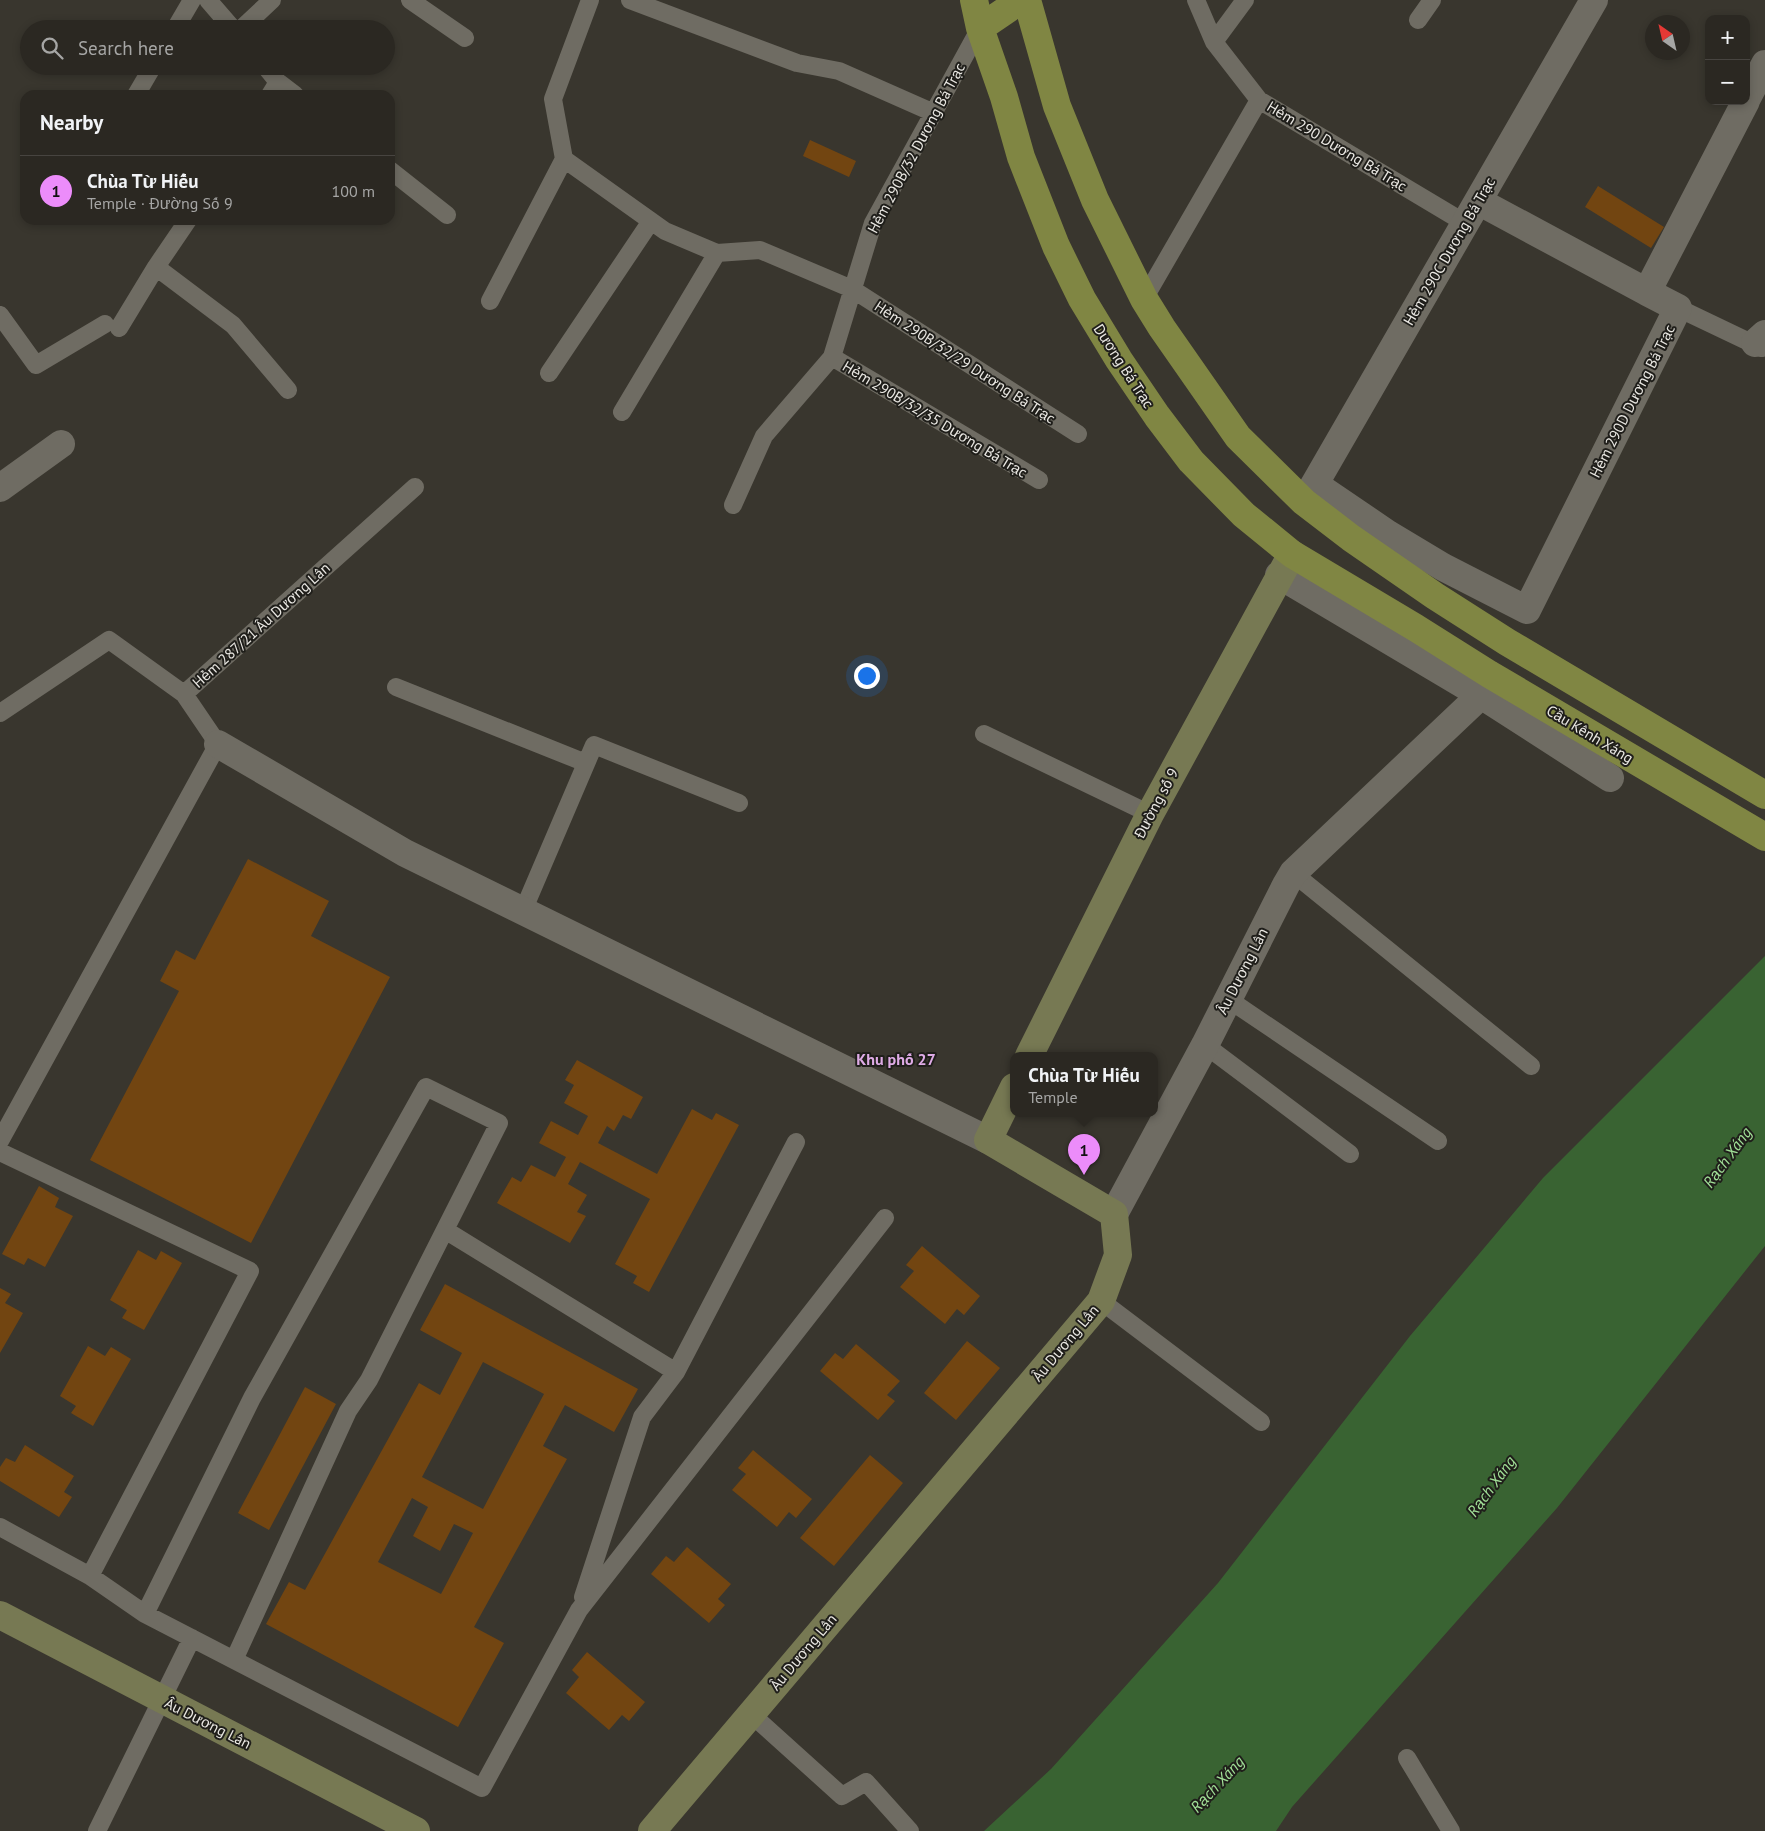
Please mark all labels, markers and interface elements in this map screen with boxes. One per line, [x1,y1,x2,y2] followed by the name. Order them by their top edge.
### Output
[1645,15,1690,60] north arrow
[1705,15,1750,105] map controls
[1705,15,1750,60] button: +
[20,20,395,75] search box
[38,34,66,62] icon: search
[78,36,174,60] text: Search here
[863,59,969,236] street label: Hẻm 290B/32 Dương Bá Trạc
[1705,60,1750,105] button: −
[1264,97,1411,195] street label: Hẻm 290 Dương Bá Trạc
[40,109,103,136] text: Nearby
[87,169,198,193] text: Chùa Từ Hiếu
[1399,173,1499,328] street label: Hẻm 290C Dương Bá Trạc
[51,181,61,201] text: 1
[332,181,375,201] text: 100 m
[87,193,233,213] text: Temple · Đường Số 9
[871,296,1059,428] street label: Hẻm 290B/32/29 Dương Bá Trạc
[1090,320,1158,412] street label: Dương Bá Trạc
[1585,321,1679,481] street label: Hẻm 290D Dương Bá Trạc
[839,356,1031,482] street label: Hẻm 290B/32/35 Dương Bá Trạc
[188,558,334,692] street label: Hẻm 287/21 Âu Dương Lân
[854,663,880,689] your location
[1543,701,1637,767] street label: Cầu Kênh Xáng
[1129,765,1182,842] street label: Đường số 9
[1212,925,1272,1017] street label: Âu Dương Lân
[856,1049,936,1069] district label: Khu phố 27
[1010,1052,1158,1117] popup
[1028,1063,1140,1087] text: Chùa Từ Hiếu
[1028,1087,1078,1107] text: Temple
[1698,1123,1756,1191] water label: Rạch Xáng
[1068,1134,1100,1175] pin: 1
[1027,1301,1103,1385] street label: Âu Dương Lân
[1462,1452,1520,1520] water label: Rạch Xáng
[765,1610,841,1694] street label: Âu Dương Lân
[162,1693,254,1753] street label: Âu Dương Lân
[1186,1752,1248,1816] water label: Rạch Xáng

